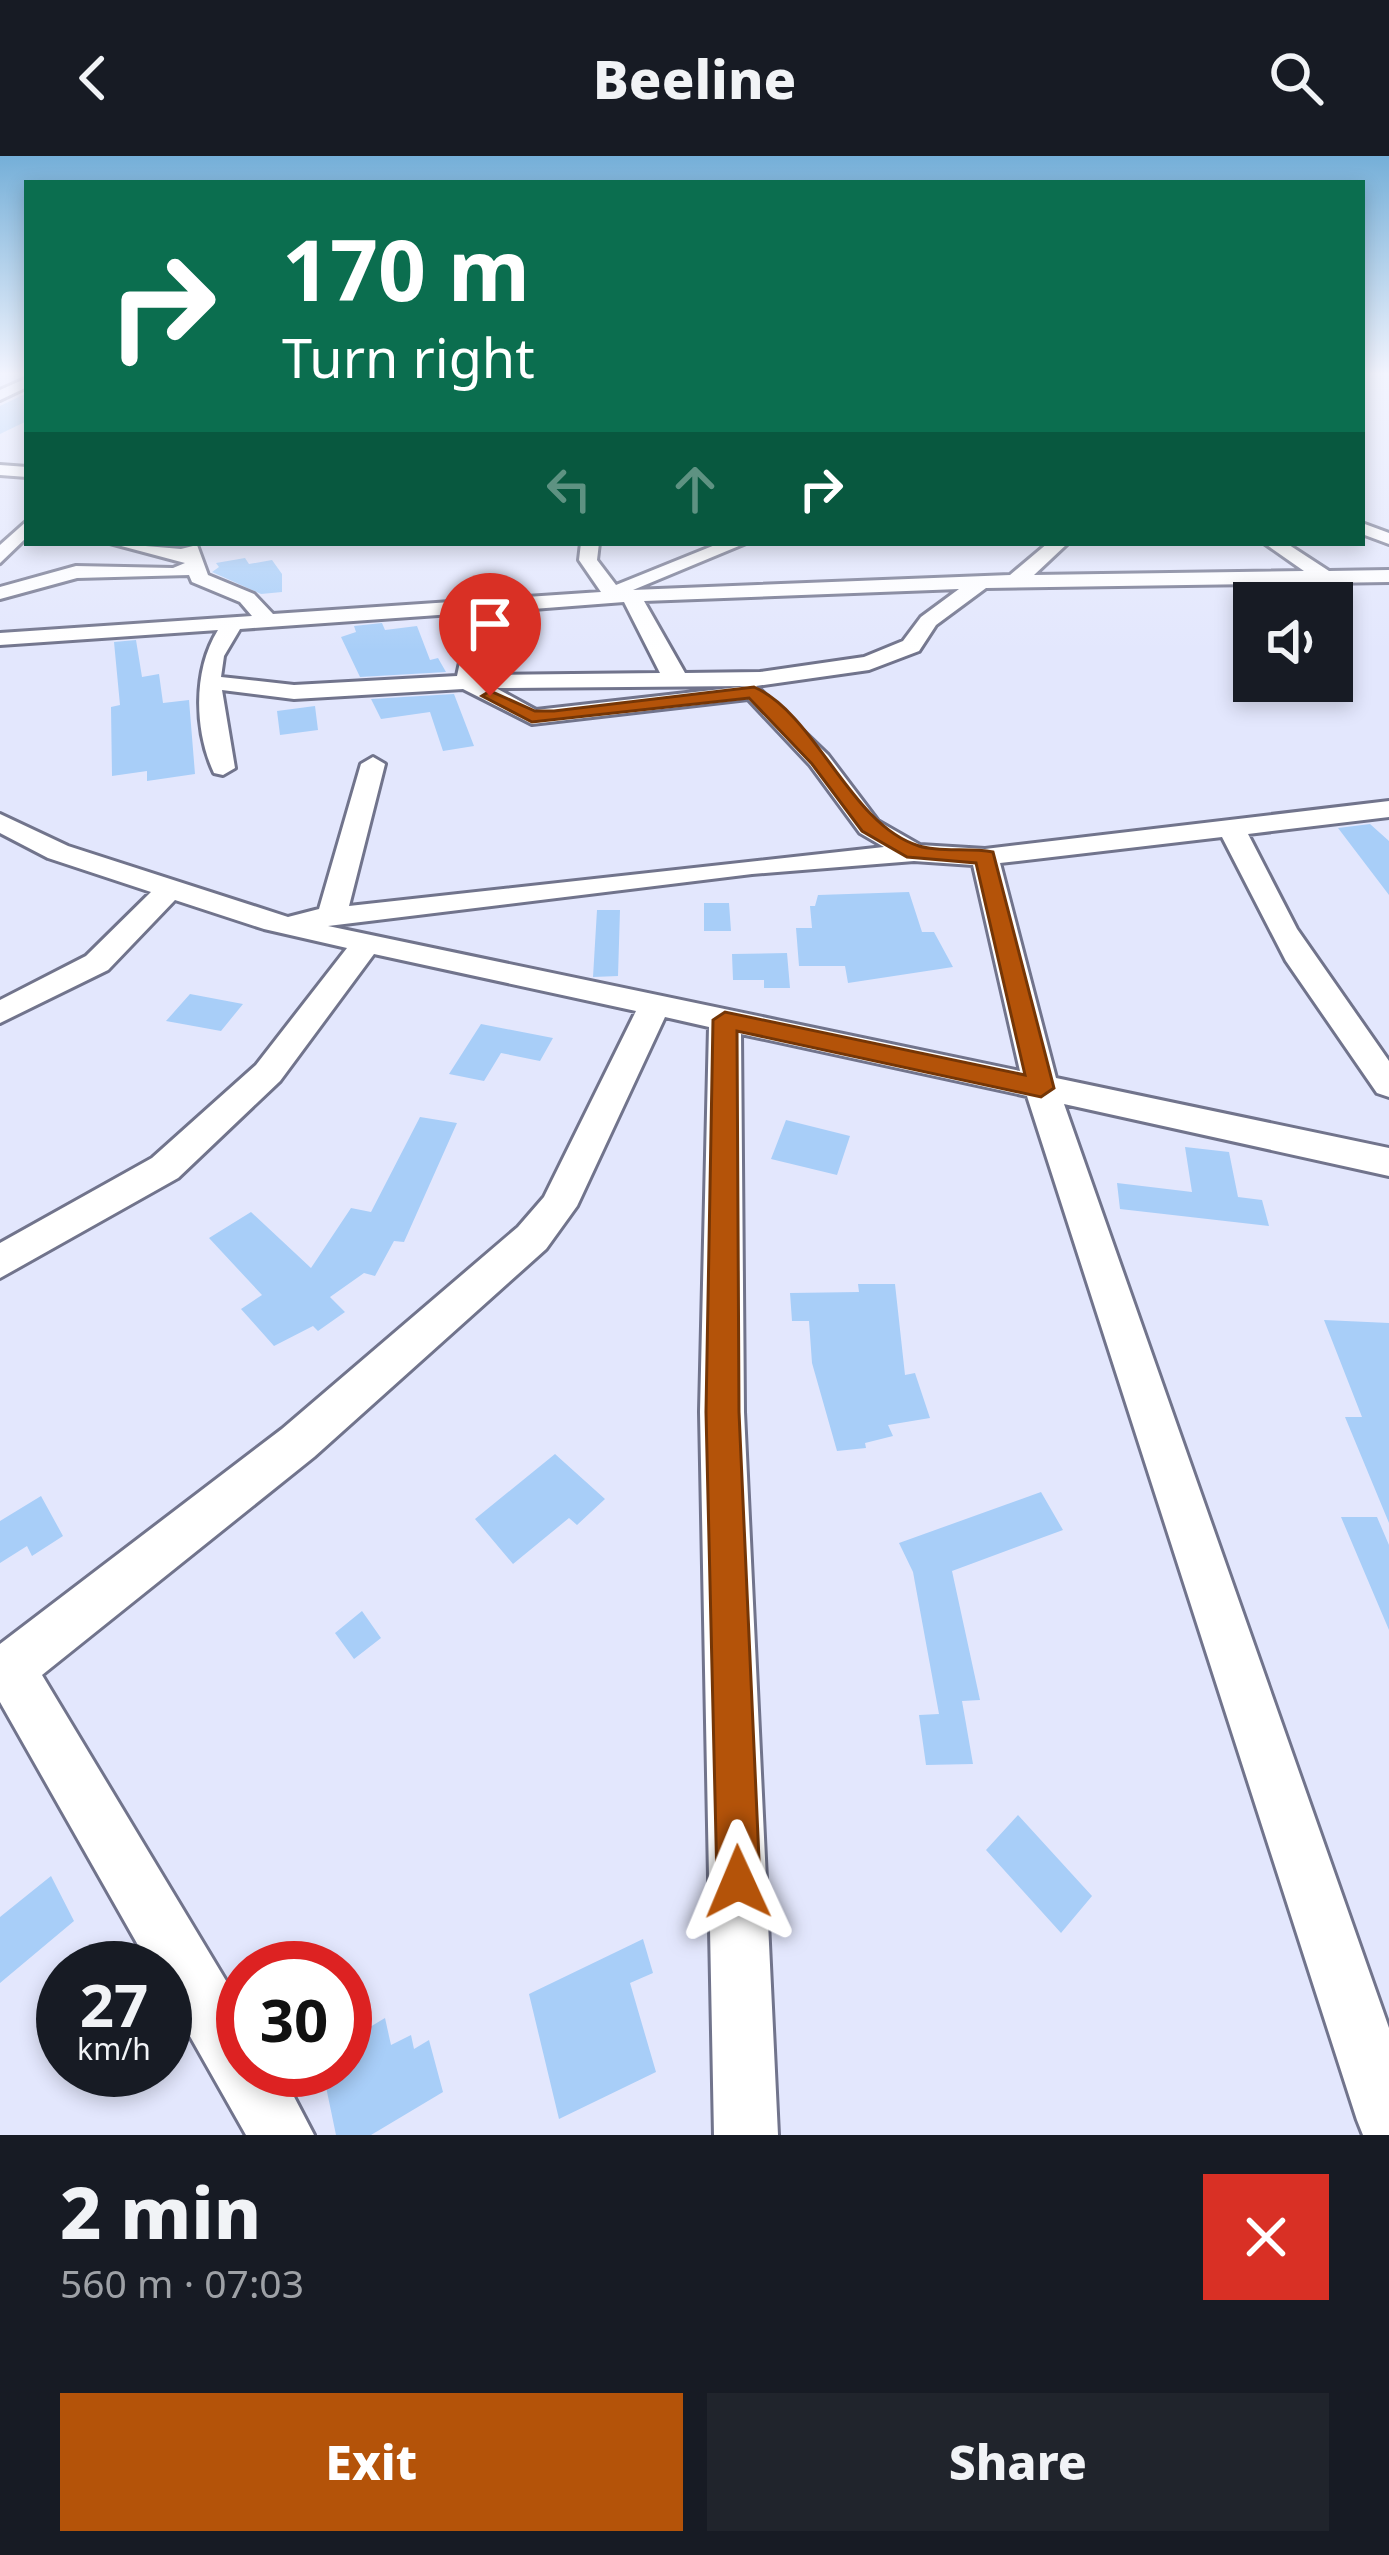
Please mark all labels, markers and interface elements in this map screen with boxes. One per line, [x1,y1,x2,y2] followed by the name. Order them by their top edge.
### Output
[593,41,796,115] text: Beeline
[60,45,126,111] icon: back
[1263,45,1329,111] icon: search
[282,211,530,326] text: 170 m
[84,228,240,384] icon: right
[282,320,535,394] text: Turn right
[536,456,602,522] icon: left
[662,456,728,522] icon: ahead
[788,456,854,522] icon: right
[439,573,541,696] pin
[1233,582,1353,702] map controls
[1233,582,1353,702] button: sound
[457,591,523,657] icon: arrive
[675,1819,801,1945] position arrow
[216,1941,372,2097] speed limit sign: 30
[80,1963,148,2045] text: 27
[77,2028,151,2069] text: km/h
[60,2162,261,2260] text: 2 min
[1203,2174,1329,2300] button: close
[60,2256,304,2309] text: 560 m · 07:03
[60,2393,683,2531] button: Exit
[707,2393,1329,2531] button: Share

